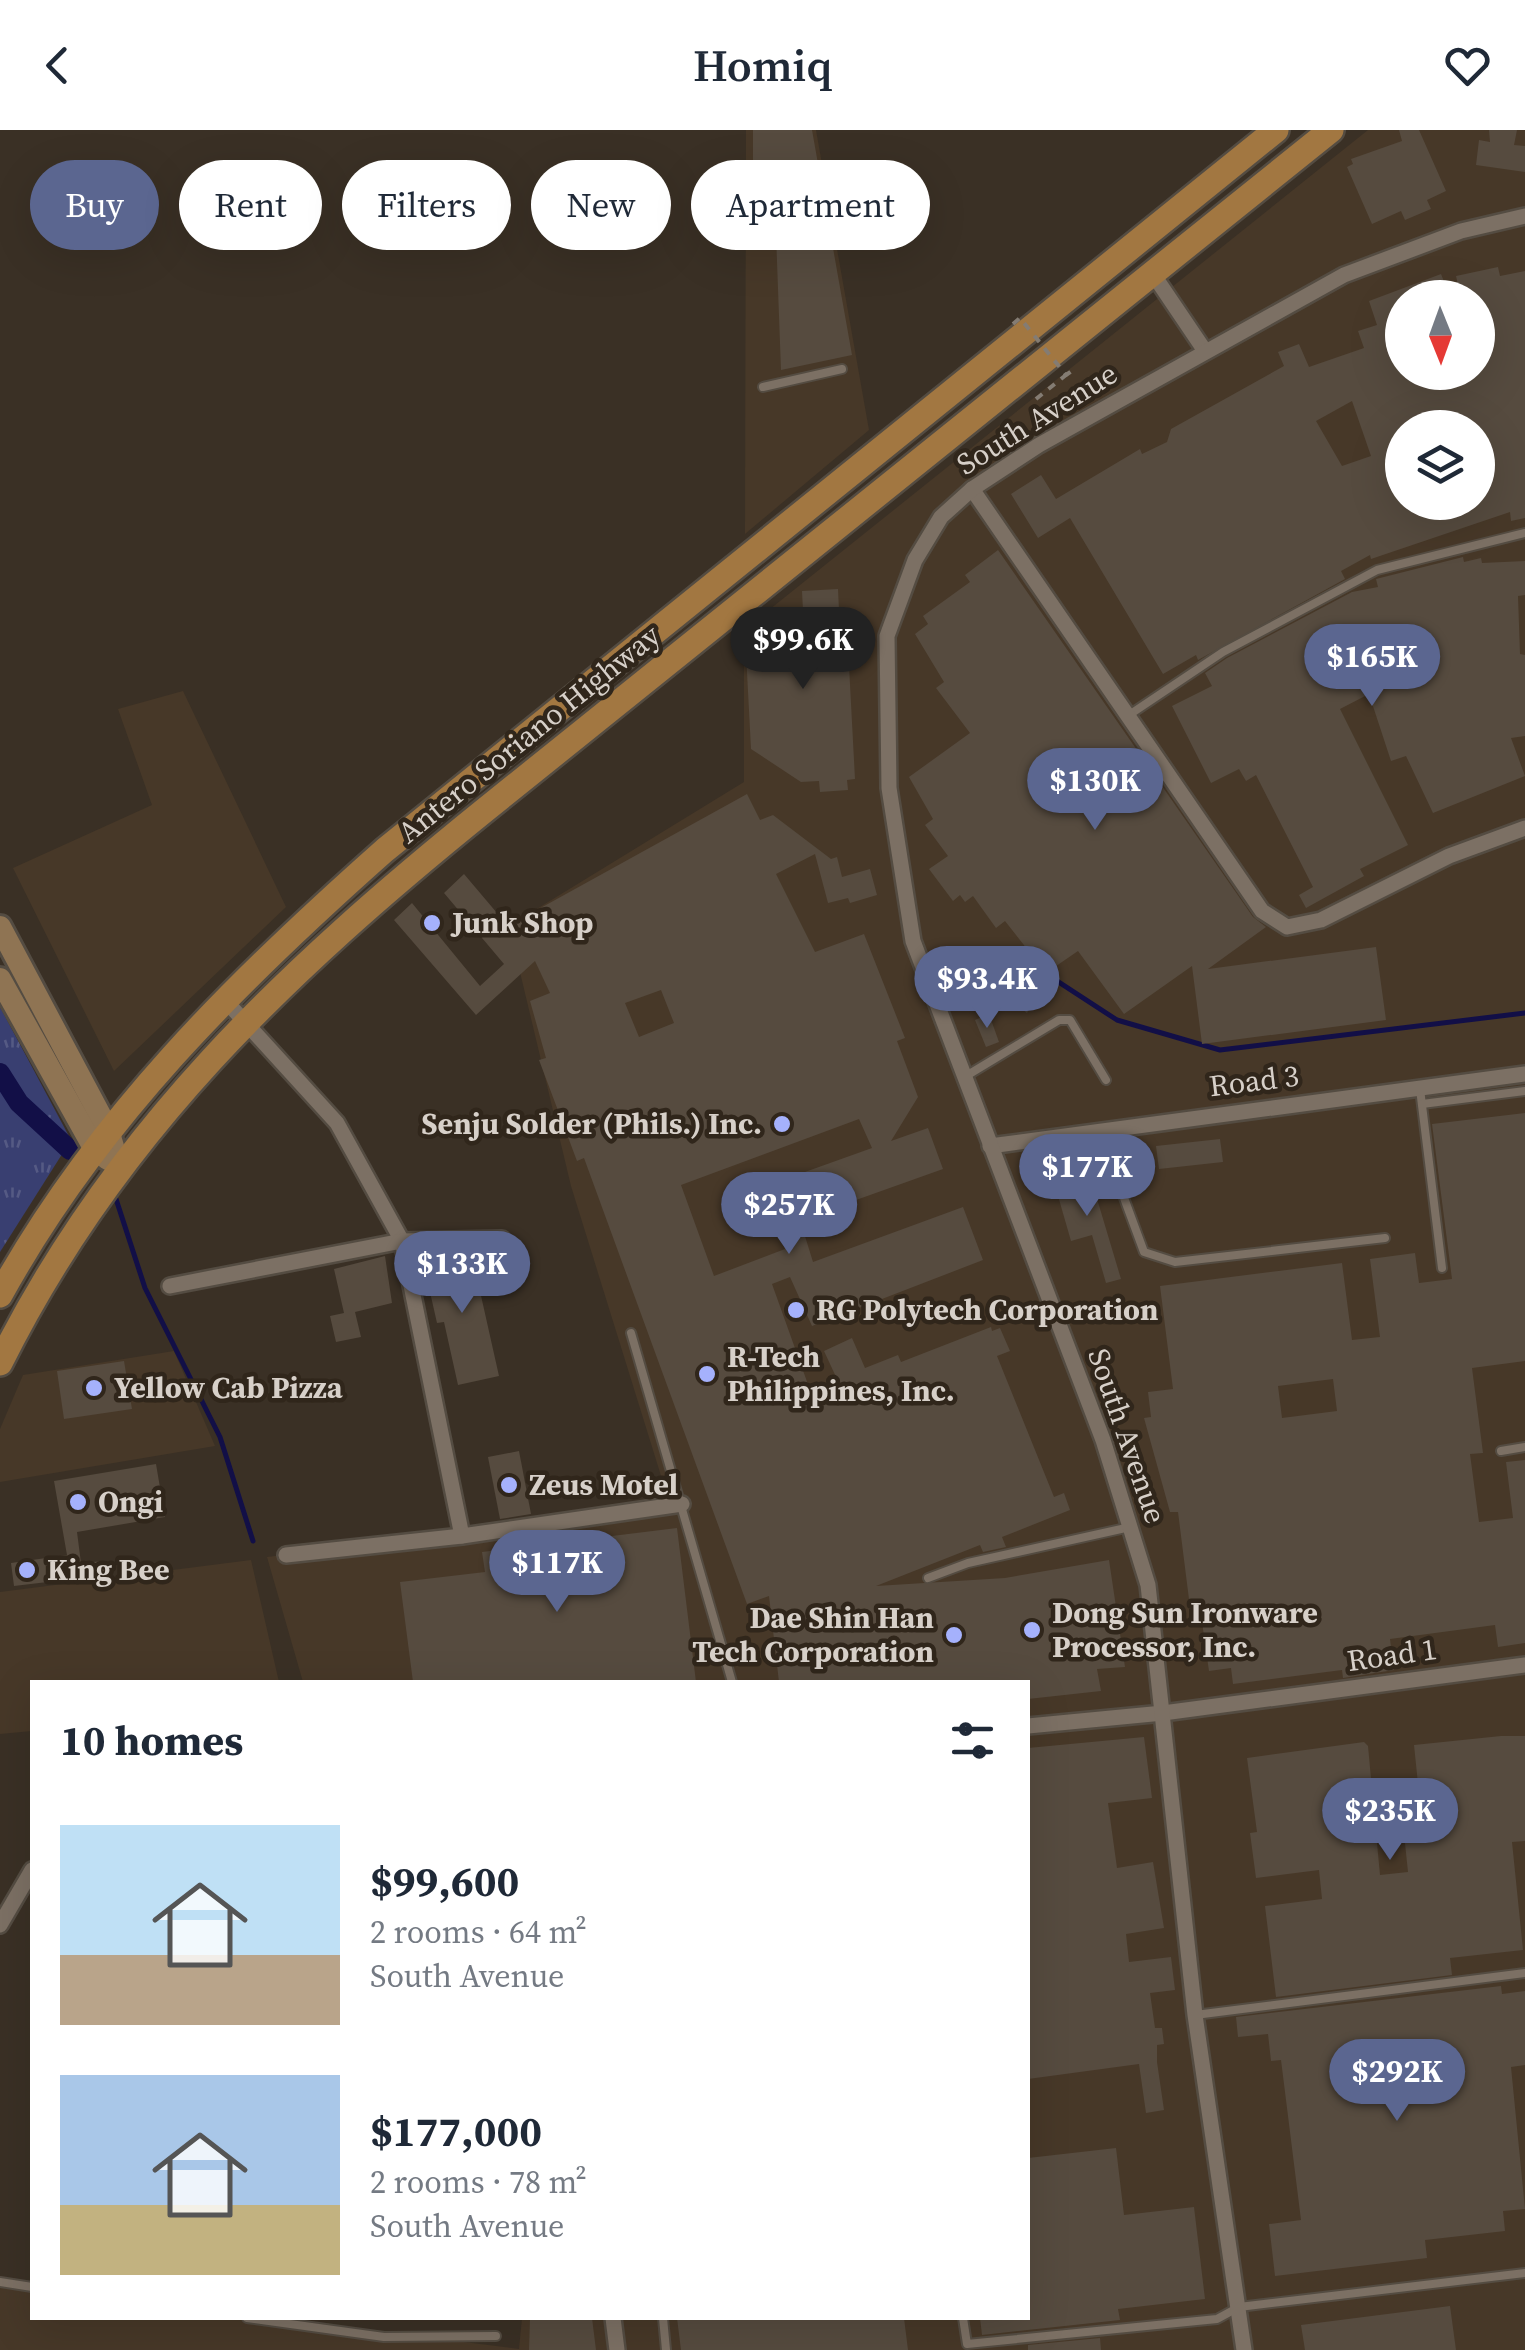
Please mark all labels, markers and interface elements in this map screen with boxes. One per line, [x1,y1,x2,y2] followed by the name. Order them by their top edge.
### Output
[693,34,832,96] text: Homiq
[30,38,85,93] icon: back
[1440,38,1495,93] icon: heart
[30,160,159,250] chip: Buy
[179,160,322,250] chip: Rent
[342,160,511,250] chip: Filters
[531,160,671,250] chip: New
[691,160,930,250] chip: Apartment
[1385,280,1495,390] north arrow
[1385,280,1495,520] map controls
[949,353,1125,484] street label: South Avenue
[1385,410,1495,520] button: layers
[722,607,884,692] pin: $99.6K
[389,614,669,852] street label: Antero Soriano Highway
[752,617,854,661] text: $99.6K
[1302,624,1442,709] pin: $165K
[1326,634,1418,678] text: $165K
[1025,748,1165,833] pin: $130K
[1049,758,1141,802] text: $130K
[450,902,593,943] place label: Junk Shop
[421,912,443,934] marker: Junk Shop
[906,946,1068,1031] pin: $93.4K
[936,956,1038,1000] text: $93.4K
[1207,1055,1301,1106] street label: Road 3
[421,1103,762,1144] place label: Senju Solder (Phils.) Inc.
[771,1113,793,1135] marker: Senju Solder (Phils.) Inc.
[1017,1134,1157,1219] pin: $177K
[1041,1144,1133,1188] text: $177K
[719,1172,859,1257] pin: $257K
[743,1182,835,1226] text: $257K
[392,1231,532,1316] pin: $133K
[416,1241,508,1285] text: $133K
[816,1289,1158,1330] place label: RG Polytech Corporation
[785,1299,807,1321] marker: RG Polytech Corporation
[727,1336,955,1411] place label: R-Tech Philippines, Inc.
[1078,1343,1177,1529] street label: South Avenue
[696,1363,718,1385] marker: R-Tech Philippines, Inc.
[114,1367,344,1408] place label: Yellow Cab Pizza
[83,1377,105,1399] marker: Yellow Cab Pizza
[529,1464,678,1505] place label: Zeus Motel
[498,1474,520,1496] marker: Zeus Motel
[98,1481,163,1522] place label: Ongi
[67,1491,89,1513] marker: Ongi
[487,1530,627,1615] pin: $117K
[511,1540,603,1584] text: $117K
[47,1549,170,1590] place label: King Bee
[16,1559,38,1581] marker: King Bee
[1052,1592,1318,1667] place label: Dong Sun Ironware Processor, Inc.
[692,1597,934,1672] place label: Dae Shin Han Tech Corporation
[1021,1619,1043,1641] marker: Dong Sun Ironware Processor, Inc.
[943,1624,965,1646] marker: Dae Shin Han Tech Corporation
[1345,1628,1439,1681] street label: Road 1
[60,1711,243,1769] text: 10 homes
[945,1713,1000,1768] icon: filters
[1320,1778,1460,1863] pin: $235K
[1344,1788,1436,1832] text: $235K
[370,1852,519,1910] text: $99,600
[140,1865,260,1985] icon: home
[370,1910,587,1954] text: 2 rooms · 64 m²
[370,1954,564,1998] text: South Avenue
[1327,2039,1467,2124] pin: $292K
[1351,2049,1443,2093] text: $292K
[370,2102,542,2160] text: $177,000
[140,2115,260,2235] icon: home
[370,2160,587,2204] text: 2 rooms · 78 m²
[370,2204,564,2248] text: South Avenue

